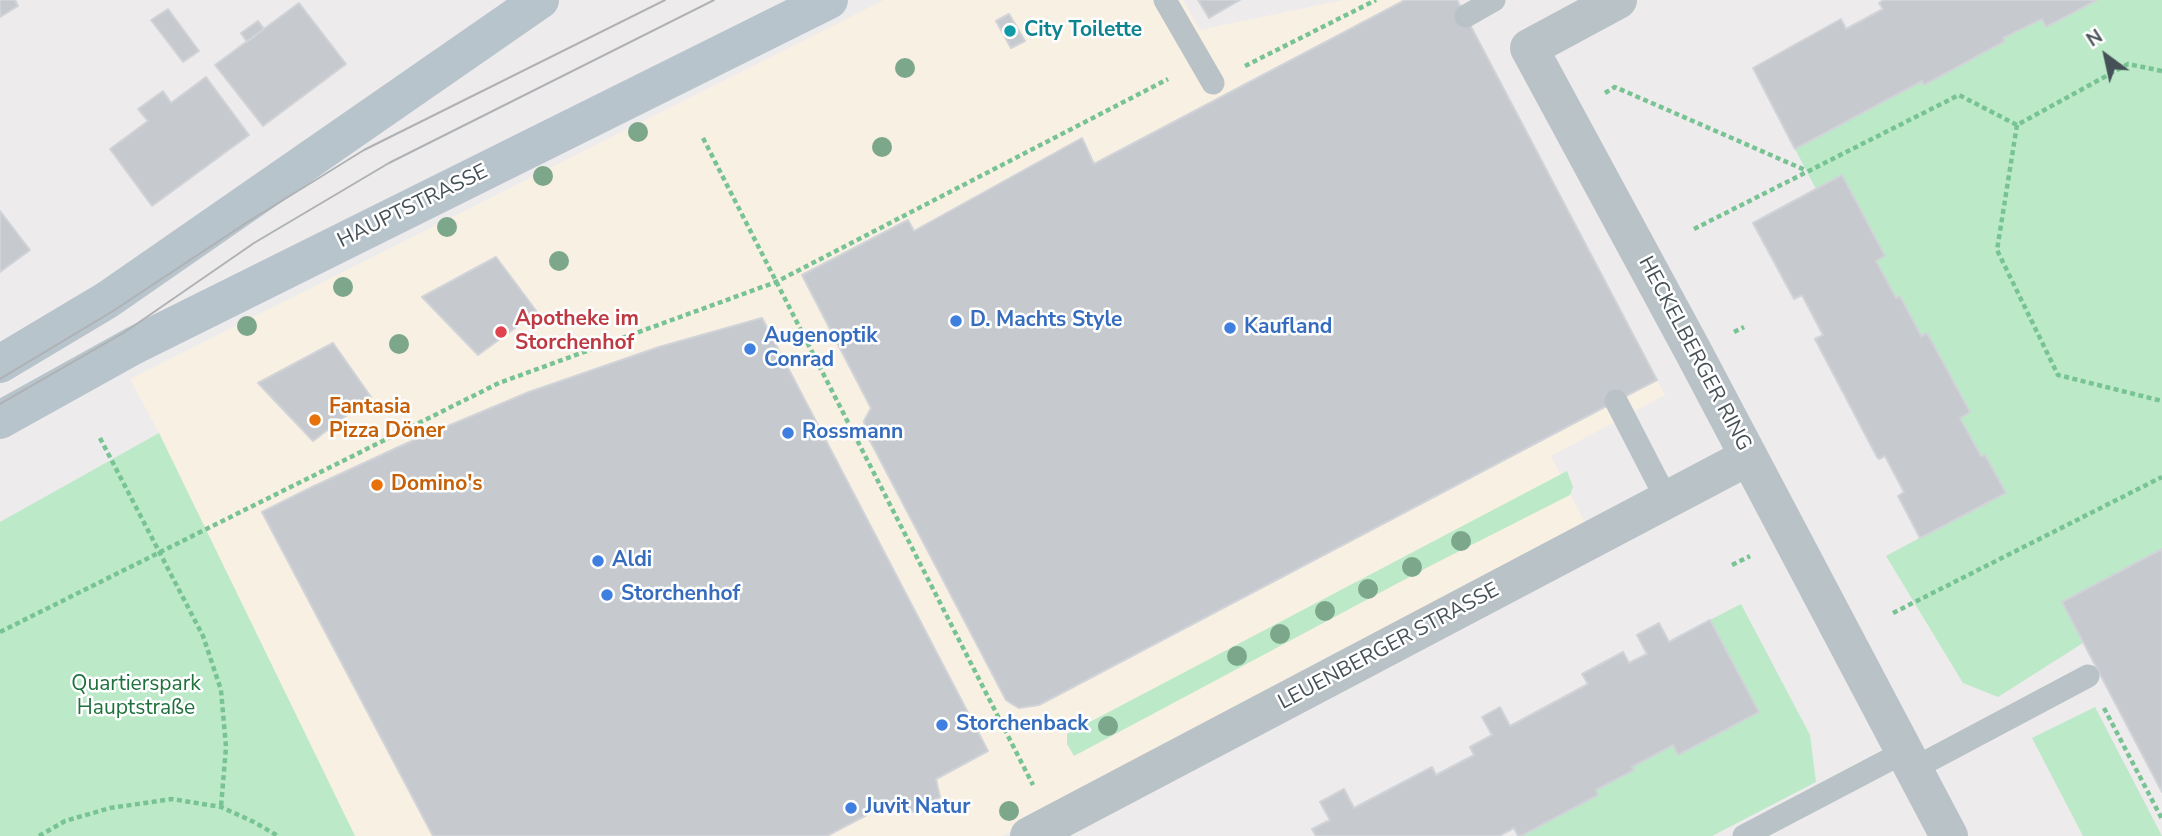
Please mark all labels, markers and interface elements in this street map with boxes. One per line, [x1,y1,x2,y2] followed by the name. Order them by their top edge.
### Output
[1024,18,1142,44] place label: City Toilette
[2071,21,2141,91] north arrow
[1002,23,1018,39] marker: City Toilette
[2082,24,2108,53] text: N
[334,160,492,254] street label: HAUPTSTRASSE
[1632,252,1756,456] street label: HECKELBERGER RING
[515,307,639,357] place label: Apotheke im Storchenhof
[970,308,1122,334] place label: D. Machts Style
[948,313,964,329] marker: D. Machts Style
[1244,315,1332,341] place label: Kaufland
[1222,320,1238,336] marker: Kaufland
[493,324,509,340] marker: Apotheke im Storchenhof
[764,324,877,374] place label: Augenoptik Conrad
[742,341,758,357] marker: Augenoptik Conrad
[329,395,445,445] place label: Fantasia Pizza Döner
[307,412,323,428] marker: Fantasia Pizza Döner
[802,420,903,446] place label: Rossmann
[780,425,796,441] marker: Rossmann
[391,472,483,498] place label: Domino's
[369,477,385,493] marker: Domino's
[612,548,652,574] place label: Aldi
[590,553,606,569] marker: Aldi
[1274,578,1504,716] street label: LEUENBERGER STRASSE
[621,582,740,608] place label: Storchenhof
[599,587,615,603] marker: Storchenhof
[71,672,201,722] park label: Quartierspark Hauptstraße
[956,712,1088,738] place label: Storchenback
[934,717,950,733] marker: Storchenback
[865,795,970,821] place label: Juvit Natur
[843,800,859,816] marker: Juvit Natur

